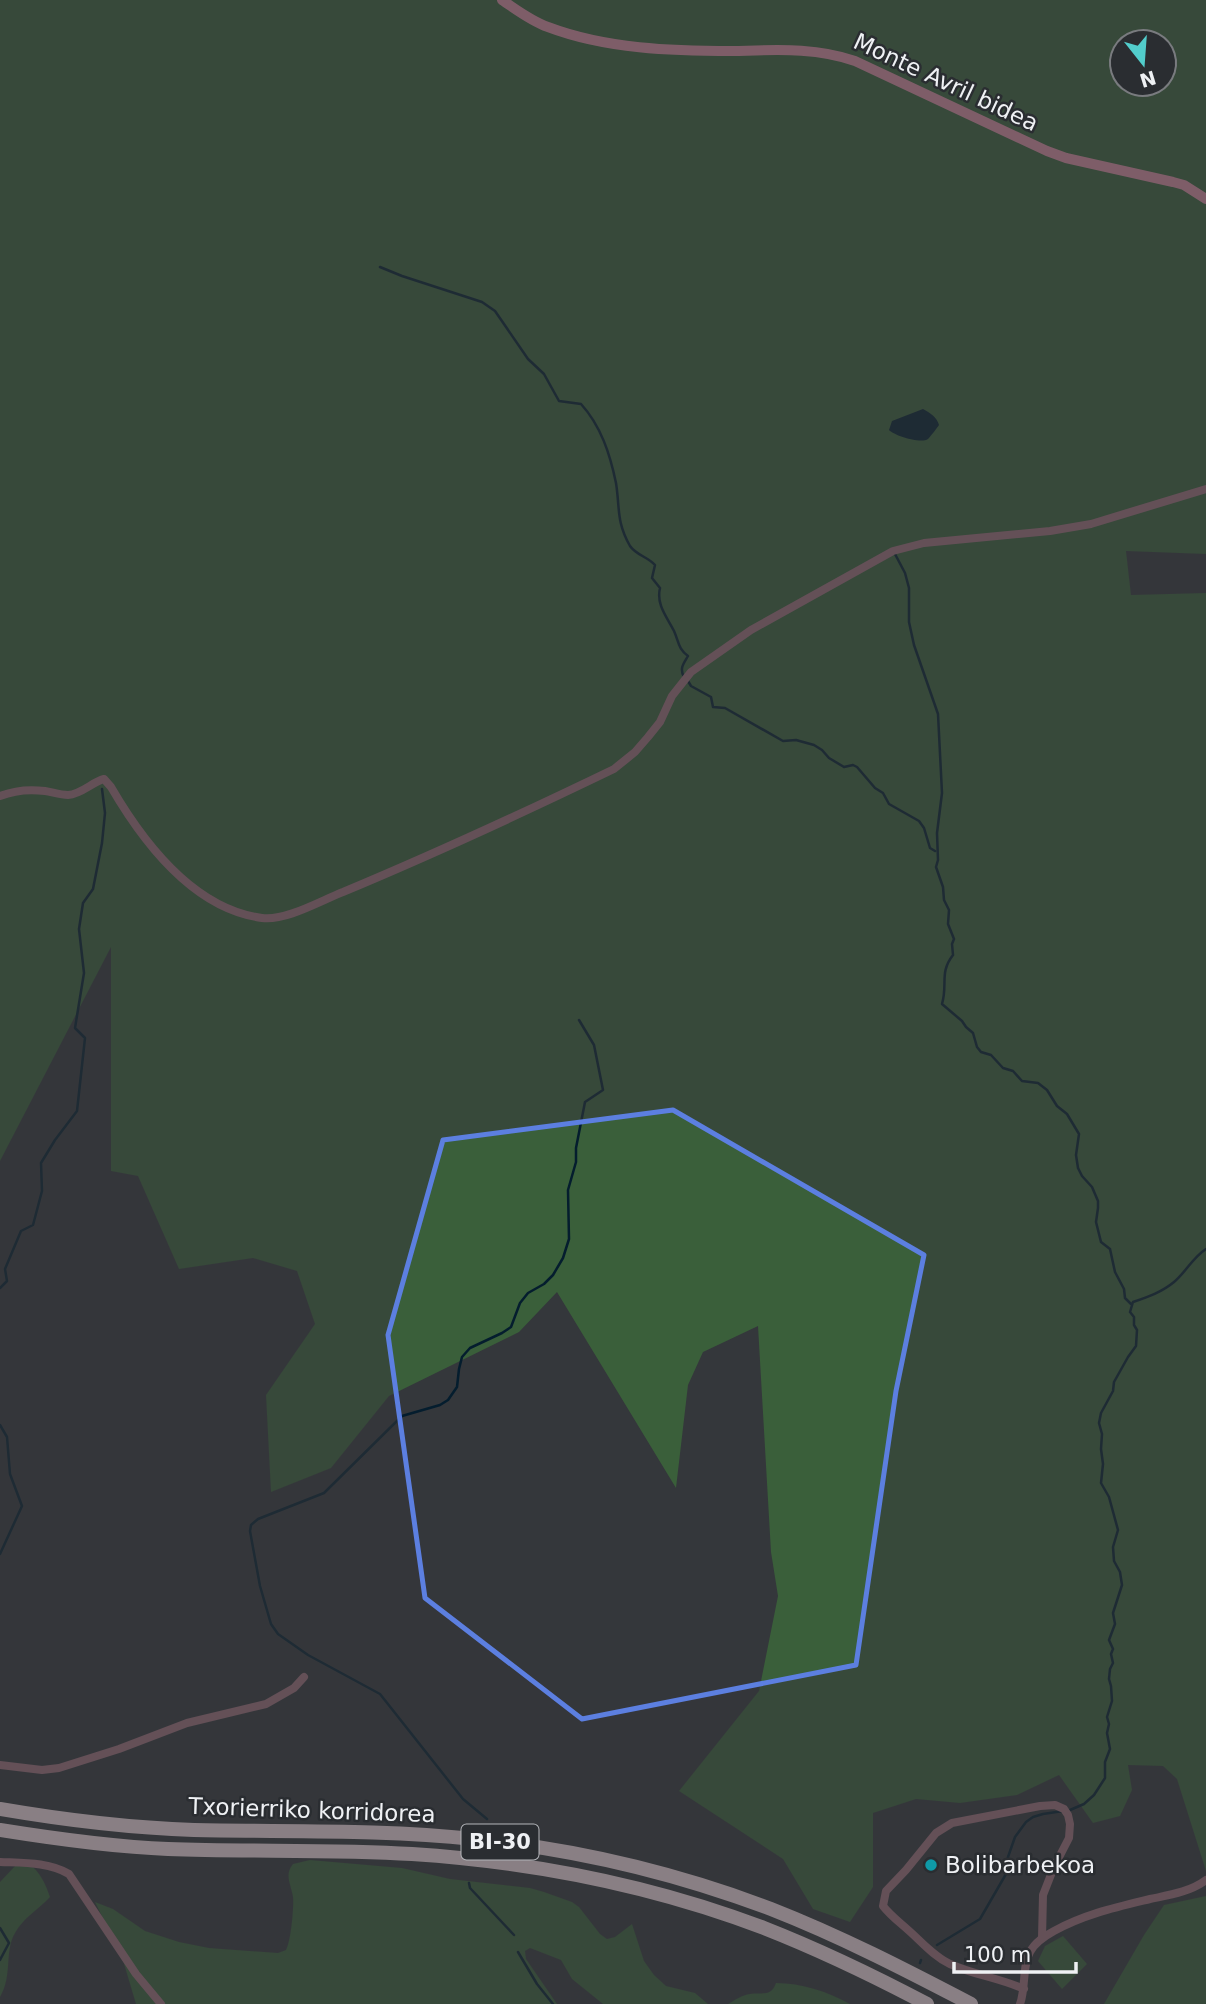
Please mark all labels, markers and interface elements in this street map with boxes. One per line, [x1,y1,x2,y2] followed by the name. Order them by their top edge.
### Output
[850,28,1042,136] street label: Monte Avril bidea
[1108,28,1178,98] north arrow
[1137,66,1159,92] text: N
[187,1793,436,1827] street label: Txorierriko korridorea
[462,1825,538,1860] road number: BI-30
[945,1852,1095,1878] place label: Bolibarbekoa
[923,1857,939,1873] marker: Bolibarbekoa
[954,1930,1076,1974] scale bar
[964,1943,1031,1967] text: 100 m

